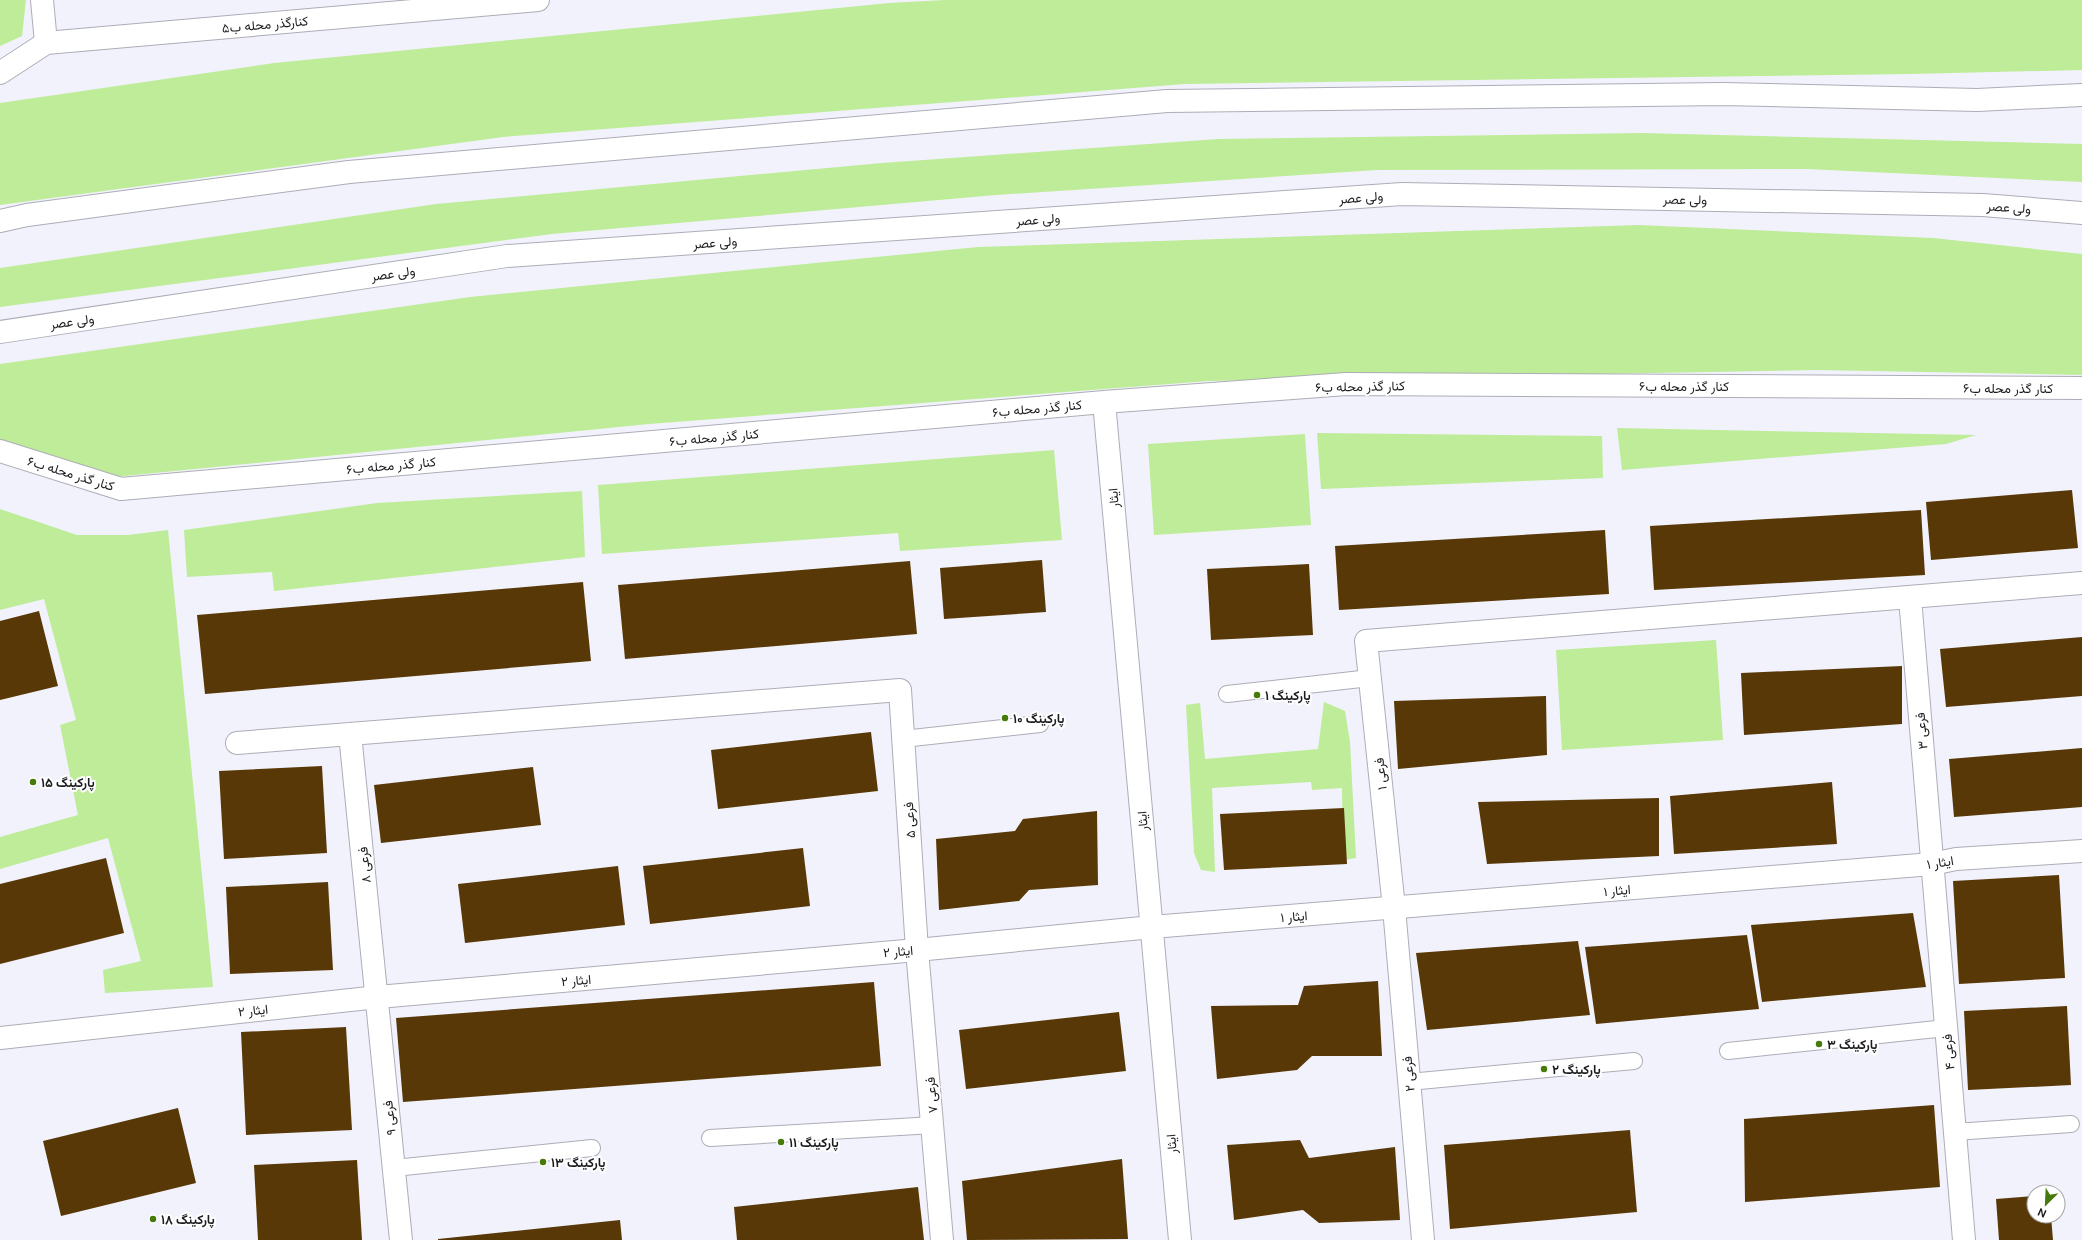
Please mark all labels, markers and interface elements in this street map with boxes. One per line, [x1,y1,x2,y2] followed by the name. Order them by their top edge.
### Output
[221,12,309,37] street label: کنارگذر محله ب۵
[1337,187,1384,208] street label: ولی عصر
[1662,191,1708,208] street label: ولی عصر
[1985,197,2032,218] street label: ولی عصر
[1014,209,1061,230] street label: ولی عصر
[691,232,738,253] street label: ولی عصر
[369,262,416,285] street label: ولی عصر
[48,310,95,333] street label: ولی عصر
[1315,377,1405,396] street label: کنار گذر محله ب۶
[1639,378,1729,395] street label: کنار گذر محله ب۶
[1963,380,2053,397] street label: کنار گذر محله ب۶
[992,396,1083,421] street label: کنار گذر محله ب۶
[669,425,760,450] street label: کنار گذر محله ب۶
[25,452,117,495] street label: کنار گذر محله ب۶
[346,453,437,478] street label: کنار گذر محله ب۶
[1104,487,1123,510] street label: ایثار
[1265,687,1311,705] place label: پارکینگ ۱
[1252,690,1262,700] marker: پارکینگ ۱
[1013,710,1064,728] place label: پارکینگ ۱۰
[1911,712,1932,750] street label: فرعی ۳
[1000,713,1010,723] marker: پارکینگ ۱۰
[1370,757,1391,791] street label: فرعی ۱
[41,774,95,792] place label: پارکینگ ۱۵
[28,777,38,787] marker: پارکینگ ۱۵
[900,801,919,839] street label: فرعی ۵
[1133,810,1152,833] street label: ایثار
[354,846,375,884] street label: فرعی ۸
[1925,852,1955,873] street label: ایثار ۱
[1603,881,1631,900] street label: ایثار ۱
[1280,907,1308,926] street label: ایثار ۱
[882,942,914,961] street label: ایثار ۲
[560,971,592,990] street label: ایثار ۲
[237,1000,269,1021] street label: ایثار ۲
[1938,1033,1959,1071] street label: فرعی ۴
[1827,1036,1878,1054] place label: پارکینگ ۳
[1814,1039,1824,1049] marker: پارکینگ ۳
[1398,1056,1419,1092] street label: فرعی ۲
[1552,1061,1601,1079] place label: پارکینگ ۲
[1539,1064,1549,1074] marker: پارکینگ ۲
[921,1076,942,1114] street label: فرعی ۷
[379,1100,400,1136] street label: فرعی ۹
[1162,1133,1181,1156] street label: ایثار
[789,1134,839,1152] place label: پارکینگ ۱۱
[776,1137,786,1147] marker: پارکینگ ۱۱
[551,1154,606,1172] place label: پارکینگ ۱۳
[538,1157,548,1167] marker: پارکینگ ۱۳
[2026,1184,2066,1224] north arrow
[2035,1205,2048,1221] text: N
[161,1211,215,1229] place label: پارکینگ ۱۸
[148,1214,158,1224] marker: پارکینگ ۱۸

